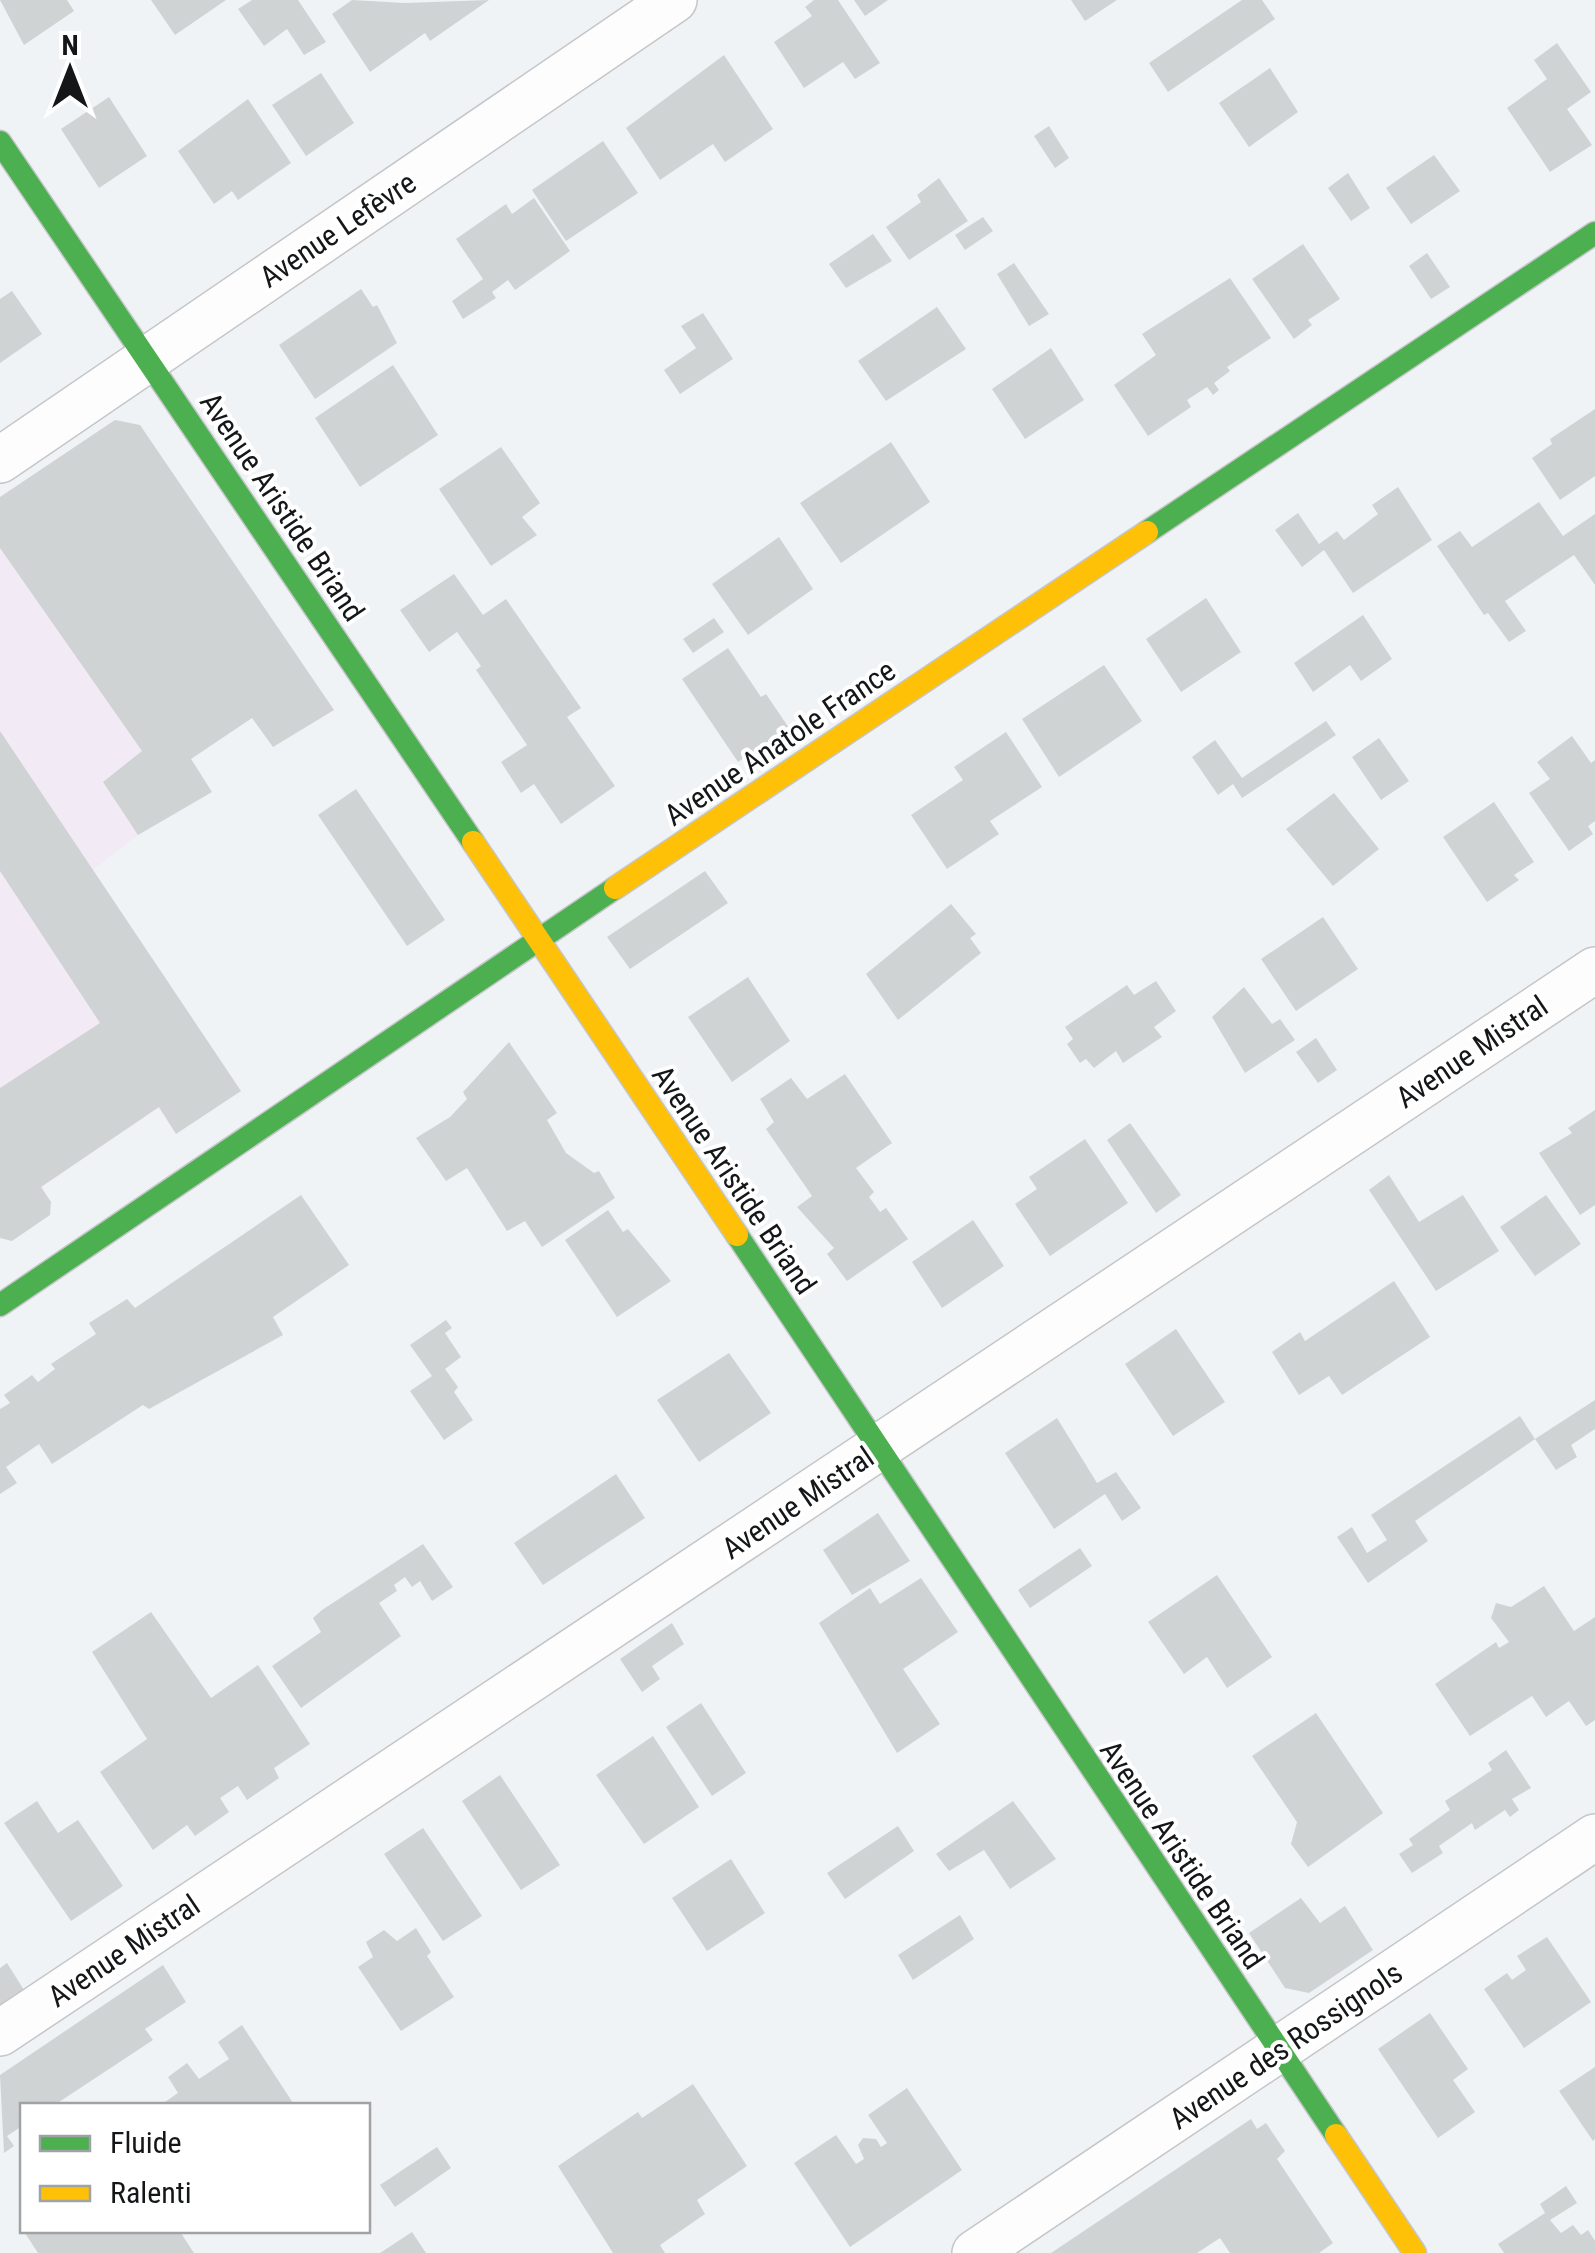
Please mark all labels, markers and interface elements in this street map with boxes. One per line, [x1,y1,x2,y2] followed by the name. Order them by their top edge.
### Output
[20,20,120,120] north arrow
[61,29,79,62] text: N
[253,165,422,295] street label: Avenue Lefèvre
[193,386,372,628] street label: Avenue Aristide Briand
[658,652,902,833] street label: Avenue Anatole France
[1389,988,1554,1115] street label: Avenue Mistral
[645,1059,824,1301] street label: Avenue Aristide Briand
[715,1439,880,1566] street label: Avenue Mistral
[1093,1734,1272,1976] street label: Avenue Aristide Briand
[41,1887,206,2014] street label: Avenue Mistral
[1163,1955,1409,2136] street label: Avenue des Rossignols
[20,2103,370,2233] legend
[110,2125,182,2160] text: Fluide
[110,2175,192,2210] text: Ralenti

